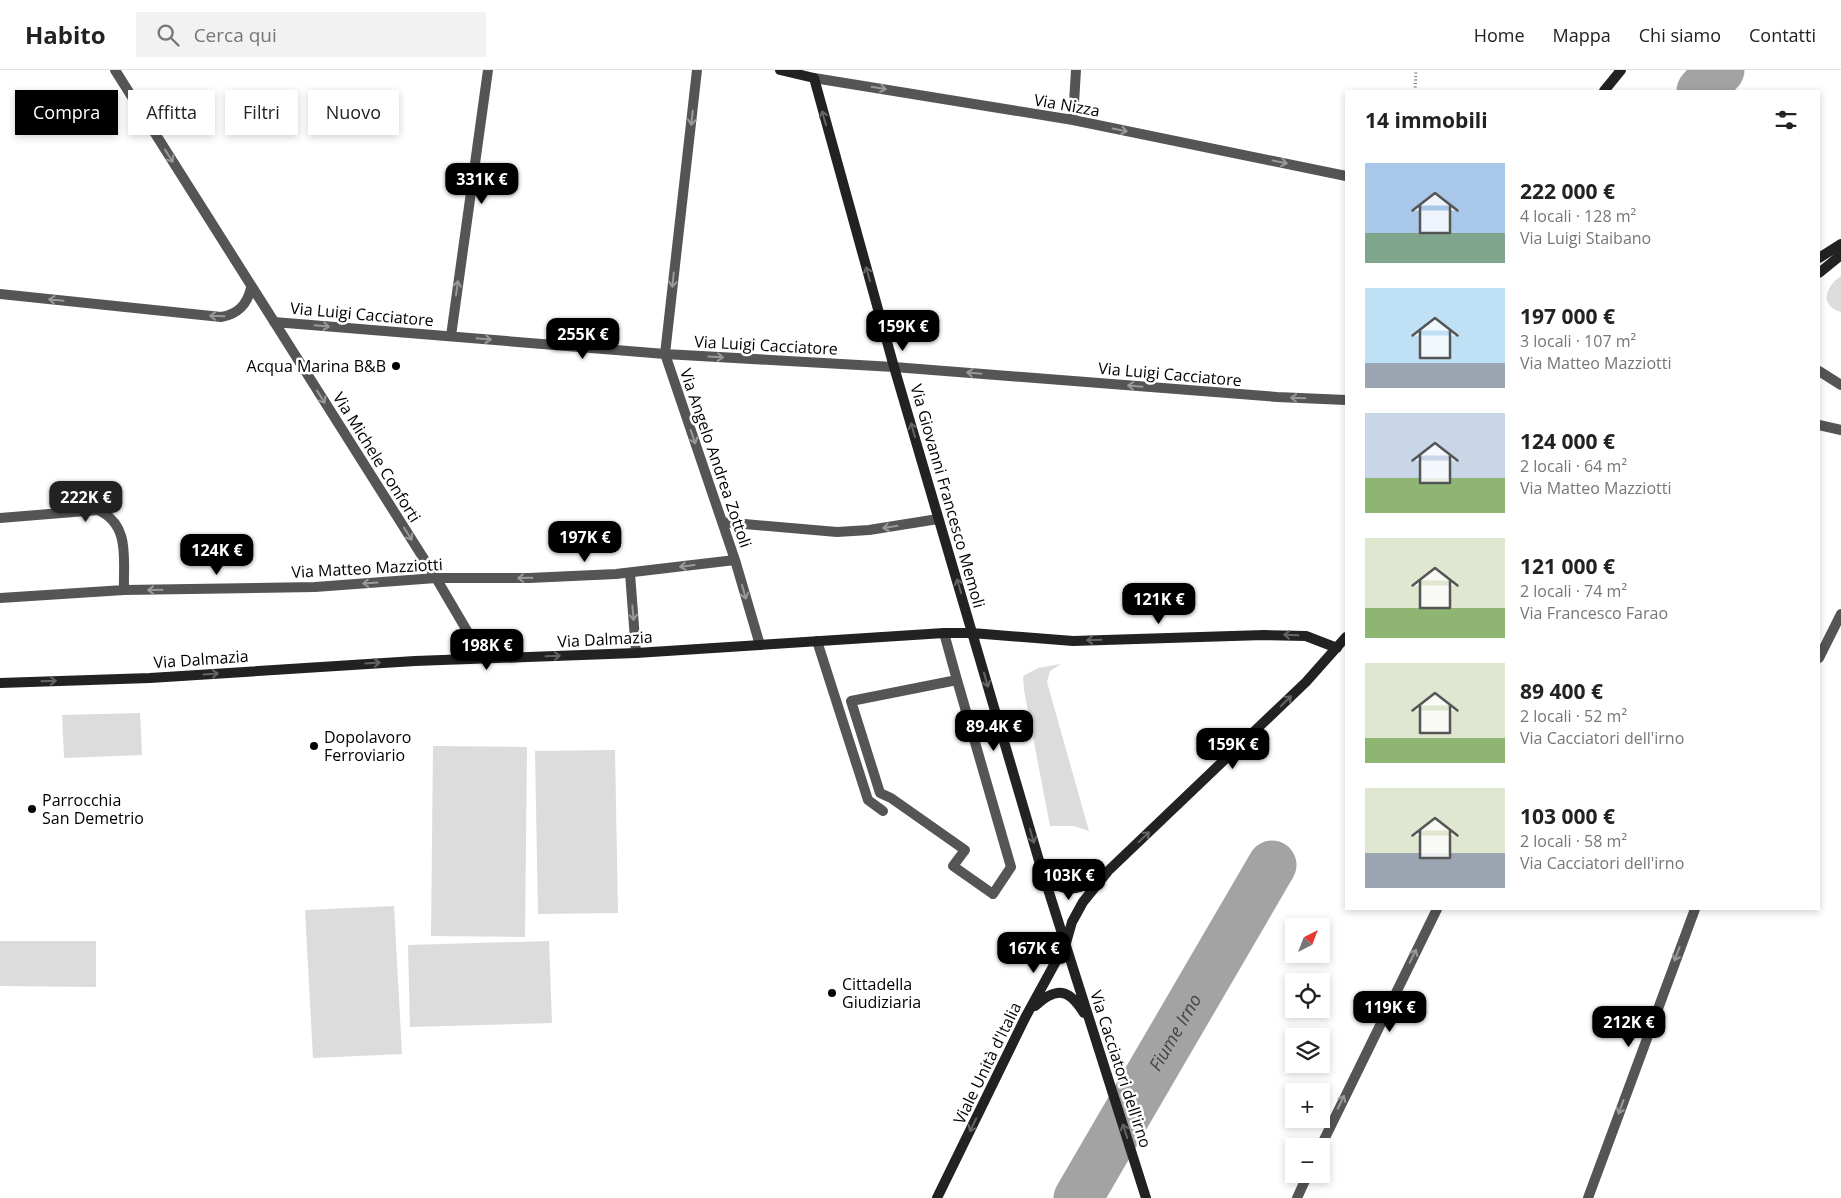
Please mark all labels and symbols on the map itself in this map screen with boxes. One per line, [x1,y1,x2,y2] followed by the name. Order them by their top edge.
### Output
[871,84,887,94] one-way arrow
[1032,88,1102,122] street label: Via Nizza
[687,110,697,126] one-way arrow
[819,110,829,126] one-way arrow
[1112,126,1128,135] one-way arrow
[164,148,174,162] one-way arrow
[1271,158,1287,167] one-way arrow
[441,162,523,205] pin: 331K €
[863,267,872,283] one-way arrow
[669,272,678,288] one-way arrow
[453,280,463,296] one-way arrow
[48,295,64,304] one-way arrow
[289,297,435,331] street label: Via Luigi Cacciatore
[862,310,944,352] pin: 159K €
[210,311,226,320] one-way arrow
[542,318,624,360] pin: 255K €
[314,321,330,331] one-way arrow
[694,330,838,360] street label: Via Luigi Cacciatore
[476,334,492,344] one-way arrow
[708,353,724,362] one-way arrow
[247,355,386,377] place label: Acqua Marina B&B
[1097,357,1243,391] street label: Via Luigi Cacciatore
[390,360,402,372] marker: Acqua Marina B&B
[675,365,757,551] street label: Via Angelo Andrea Zottoli
[966,369,982,378] one-way arrow
[1128,381,1144,391] one-way arrow
[905,382,991,610] street label: Via Giovanni Francesco Memoli
[328,388,426,526] street label: Via Michele Conforti
[317,389,327,403] one-way arrow
[1290,393,1306,403] one-way arrow
[907,423,917,439] one-way arrow
[689,429,698,445] one-way arrow
[45,480,127,523] pin: 222K €
[544,520,626,563] pin: 197K €
[883,522,899,532] one-way arrow
[404,526,414,540] one-way arrow
[176,534,258,576] pin: 124K €
[291,553,443,583] street label: Via Matteo Mazziotti
[679,561,695,571] one-way arrow
[517,573,534,583] one-way arrow
[363,579,379,588] one-way arrow
[953,579,963,595] one-way arrow
[1118,582,1200,625] pin: 121K €
[740,583,750,599] one-way arrow
[148,585,164,595] one-way arrow
[628,605,637,621] one-way arrow
[557,626,653,652] street label: Via Dalmazia
[446,628,528,671] pin: 198K €
[1283,631,1299,640] one-way arrow
[1086,635,1102,645] one-way arrow
[153,645,249,673] street label: Via Dalmazia
[544,651,561,661] one-way arrow
[365,659,381,668] one-way arrow
[203,669,219,678] one-way arrow
[982,671,992,687] one-way arrow
[40,676,56,686] one-way arrow
[1280,695,1292,707] one-way arrow
[948,710,1040,752] pin: 89.4K €
[324,726,411,766] place label: Dopolavoro Ferroviario
[1192,728,1274,770] pin: 159K €
[308,740,320,752] marker: Dopolavoro Ferroviario
[42,789,144,829] place label: Parrocchia San Demetrio
[26,803,38,815] marker: Parrocchia San Demetrio
[1027,827,1037,843] one-way arrow
[1137,831,1150,843] one-way arrow
[1028,858,1110,901] pin: 103K €
[1285,918,1330,962] north arrow
[993,932,1075,974] pin: 167K €
[1672,946,1681,961] one-way arrow
[1408,949,1418,964] one-way arrow
[842,973,921,1013] place label: Cittadella Giudiziaria
[826,987,838,999] marker: Cittadella Giudiziaria
[1085,987,1157,1151] street label: Via Cacciatori dell'irno
[1143,989,1207,1075] water label: Fiume Irno
[1349,990,1431,1033] pin: 119K €
[948,998,1026,1128] street label: Viale Unità d'Italia
[1588,1006,1670,1048] pin: 212K €
[1337,1095,1347,1110] one-way arrow
[1616,1098,1625,1114] one-way arrow
[968,1117,977,1132] one-way arrow
[1120,1124,1129,1140] one-way arrow

